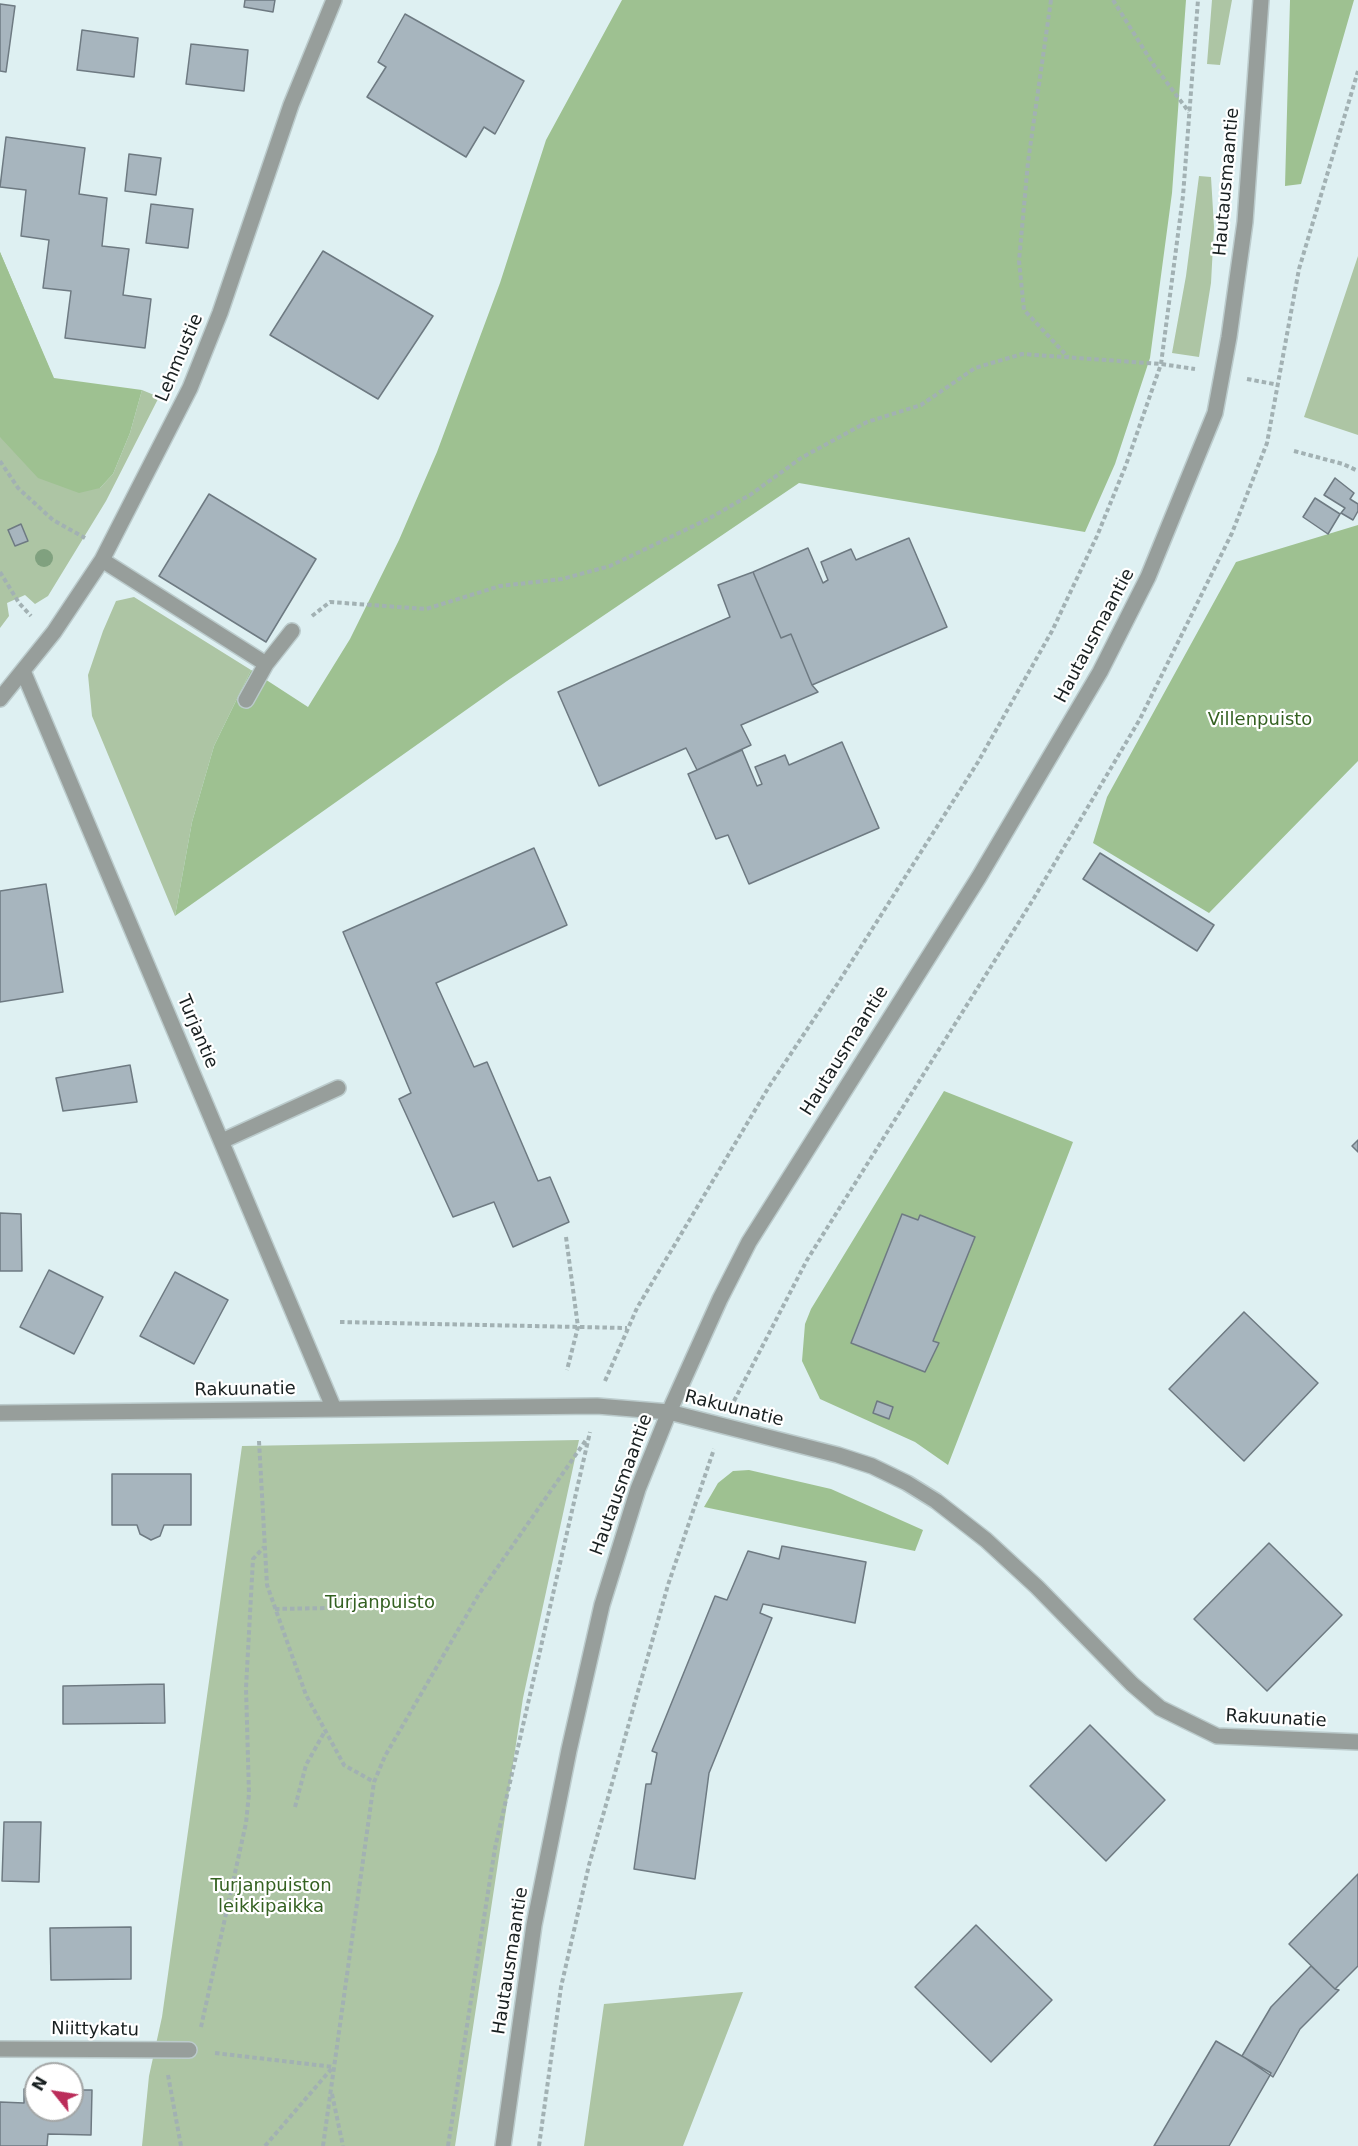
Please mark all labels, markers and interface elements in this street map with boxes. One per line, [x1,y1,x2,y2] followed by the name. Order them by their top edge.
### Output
[1210,107,1244,257] street label: Hautausmaantie
[152,311,208,405] street label: Lehmustie
[1050,565,1140,707] street label: Hautausmaantie
[1208,709,1312,731] park label: Villenpuisto
[796,982,894,1120] street label: Hautausmaantie
[172,992,222,1072] street label: Turjantie
[194,1378,296,1402] street label: Rakuunatie
[682,1386,786,1432] street label: Rakuunatie
[586,1411,658,1559] street label: Hautausmaantie
[325,1592,435,1614] park label: Turjanpuisto
[1225,1706,1327,1732] street label: Rakuunatie
[210,1875,332,1918] park label: Turjanpuiston leikkipaikka
[489,1886,533,2036] street label: Hautausmaantie
[51,2018,139,2042] street label: Niittykatu
[24,2062,84,2122] north arrow
[28,2073,51,2094] text: N

